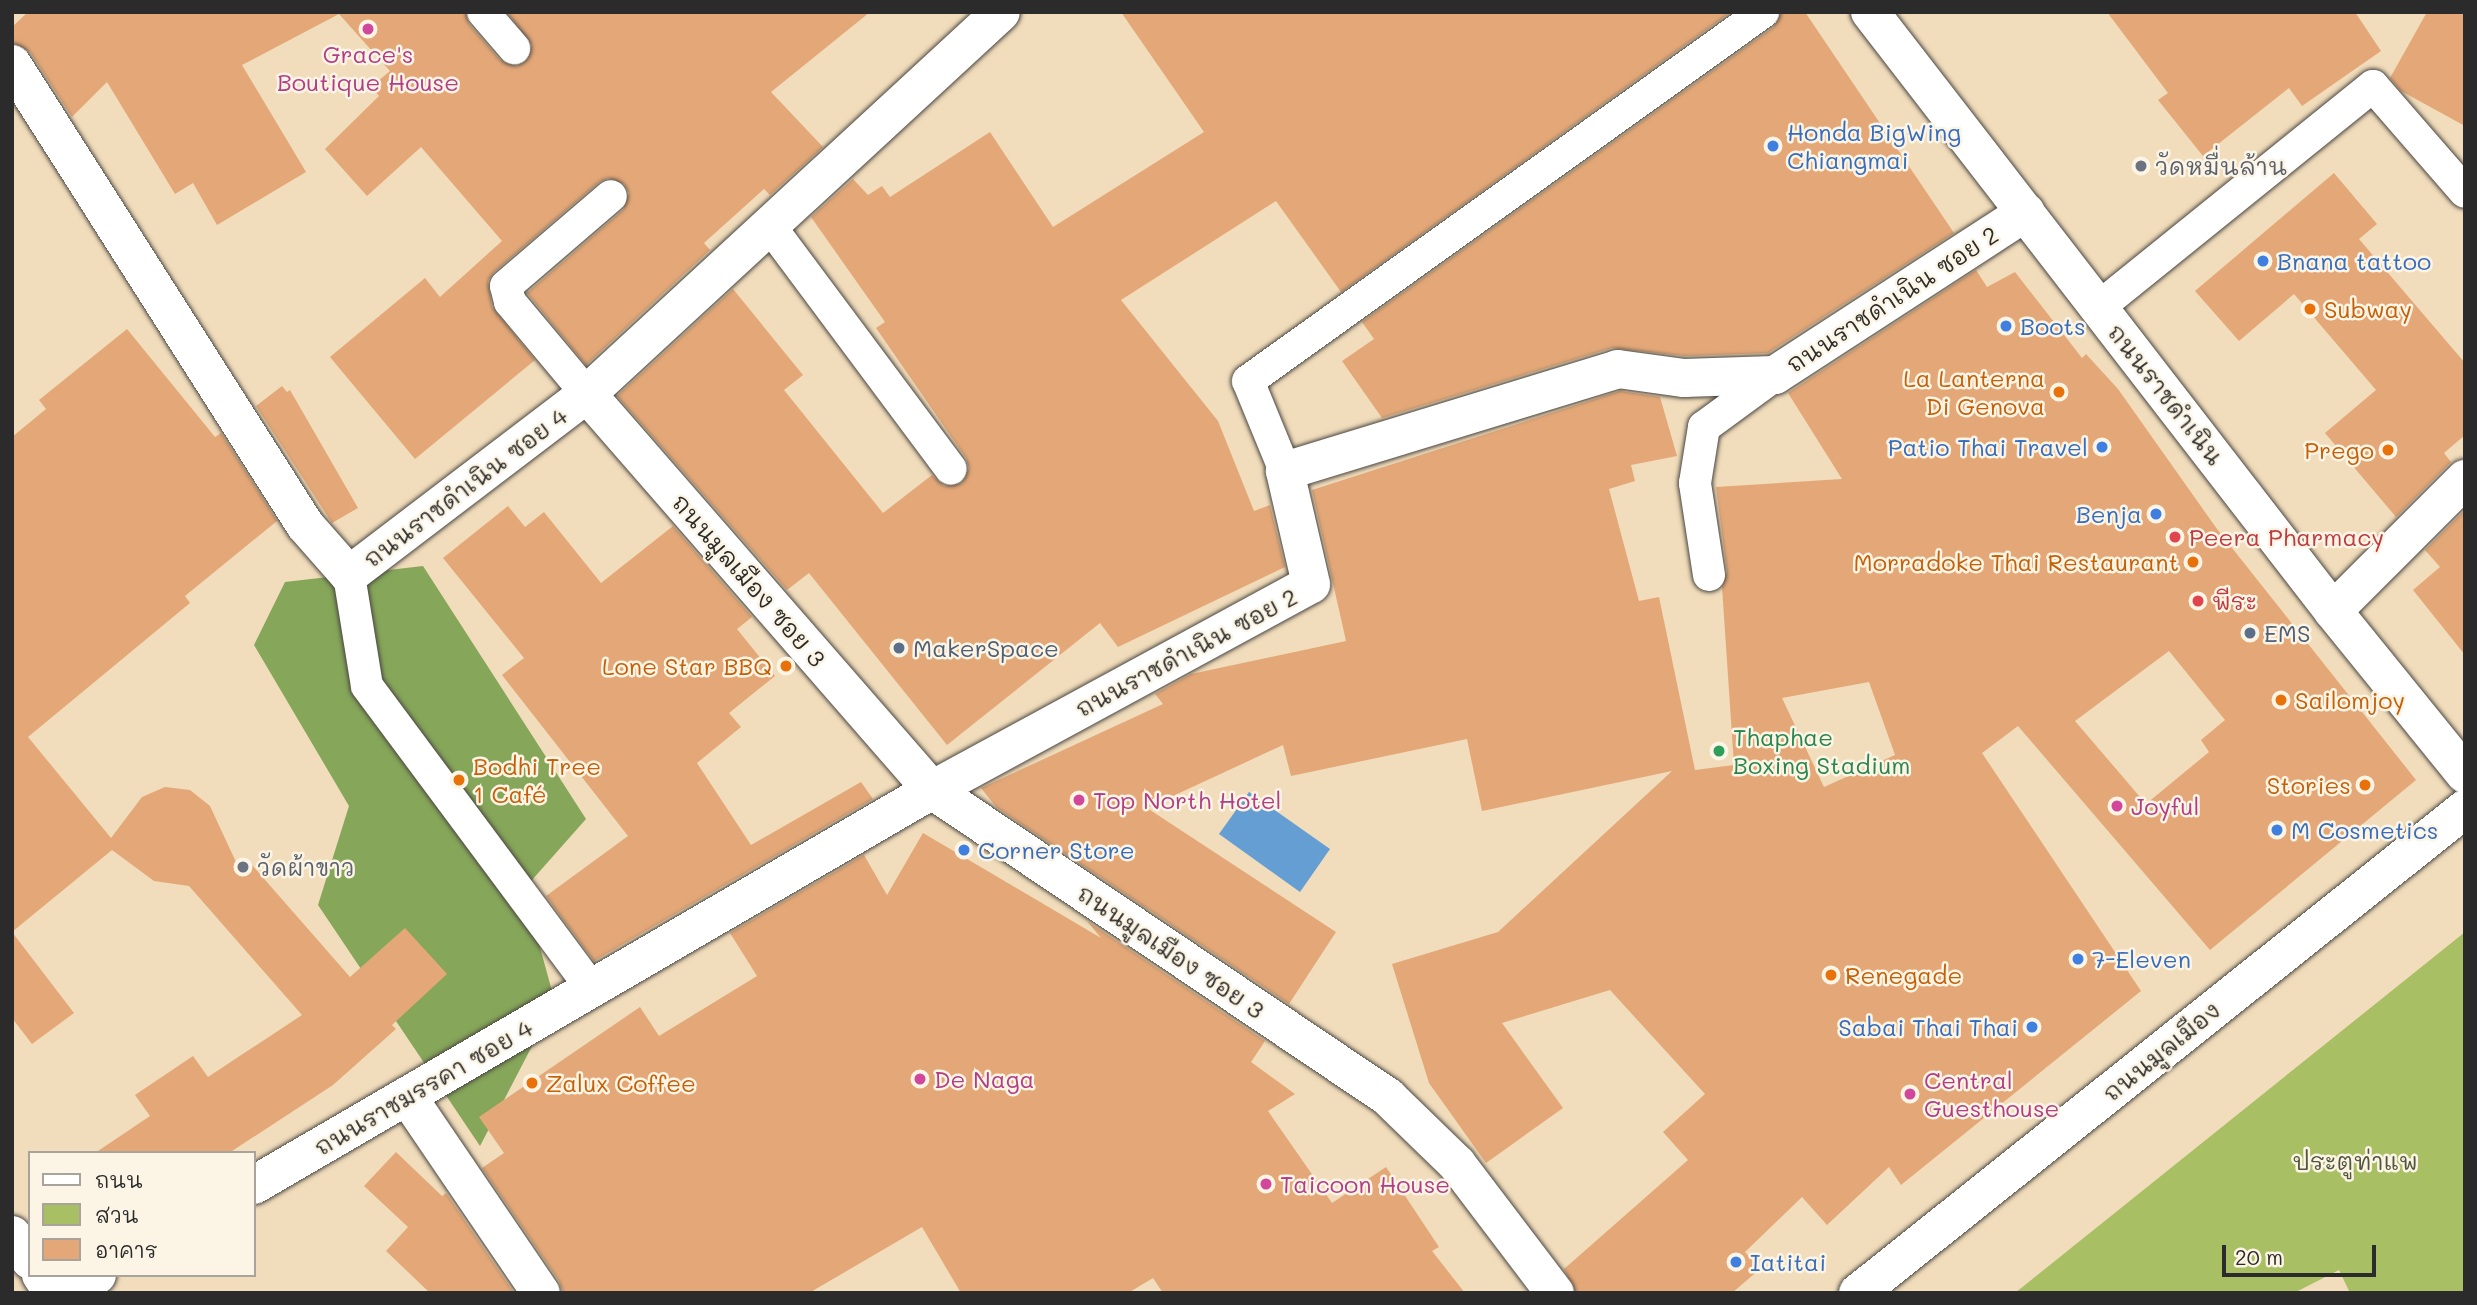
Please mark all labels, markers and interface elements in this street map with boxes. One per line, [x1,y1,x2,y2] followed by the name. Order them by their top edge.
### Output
[360,21,376,37] marker: Grace's Boutique House
[277,40,459,96] place label: Grace's Boutique House
[1787,118,1961,174] place label: Honda BigWing Chiangmai
[1765,138,1781,154] marker: Honda BigWing Chiangmai
[2155,152,2287,180] place label: วัดหมื่นล้าน
[2133,158,2149,174] marker: วัดหมื่นล้าน
[1781,220,2003,378] street label: ถนนราชดำเนิน ซอย 2
[2277,247,2431,275] place label: Bnana tattoo
[2255,253,2271,269] marker: Bnana tattoo
[2324,295,2412,323] place label: Subway
[2302,301,2318,317] marker: Subway
[2020,312,2086,340] place label: Boots
[1998,318,2014,334] marker: Boots
[2102,318,2230,470] street label: ถนนราชดำเนิน
[1903,364,2045,420] place label: La Lanterna Di Genova
[2051,384,2067,400] marker: La Lanterna Di Genova
[357,401,573,573] street label: ถนนราชดำเนิน ซอย 4
[1888,433,2088,461] place label: Patio Thai Travel
[2304,436,2374,464] place label: Prego
[2094,439,2110,455] marker: Patio Thai Travel
[2380,442,2396,458] marker: Prego
[666,488,832,672] street label: ถนนมูลเมือง ซอย 3
[2076,500,2142,528] place label: Benja
[2148,506,2164,522] marker: Benja
[2189,523,2384,551] place label: Peera Pharmacy
[2167,529,2183,545] marker: Peera Pharmacy
[1854,548,2179,576] place label: Morradoke Thai Restaurant
[2185,554,2201,570] marker: Morradoke Thai Restaurant
[1070,581,1302,723] street label: ถนนราชดำเนิน ซอย 2
[2212,587,2257,615] place label: พีระ
[2190,593,2206,609] marker: พีระ
[2264,619,2310,647] place label: EMS
[2242,625,2258,641] marker: EMS
[913,634,1059,662] place label: MakerSpace
[891,640,907,656] marker: MakerSpace
[602,652,772,680] place label: Lone Star BBQ
[778,658,794,674] marker: Lone Star BBQ
[2295,686,2405,714] place label: Sailomjoy
[2273,692,2289,708] marker: Sailomjoy
[1733,723,1910,779] place label: Thaphae Boxing Stadium
[1711,743,1727,759] marker: Thaphae Boxing Stadium
[473,752,601,808] place label: Bodhi Tree 1 Café
[2267,771,2351,799] place label: Stories
[451,772,467,788] marker: Bodhi Tree 1 Café
[2357,777,2373,793] marker: Stories
[1093,786,1282,814] place label: Top North Hotel
[1071,792,1087,808] marker: Top North Hotel
[2131,792,2199,820] place label: Joyful
[2109,798,2125,814] marker: Joyful
[2291,816,2439,844] place label: M Cosmetics
[2269,822,2285,838] marker: M Cosmetics
[978,836,1135,864] place label: Corner Store
[956,842,972,858] marker: Corner Store
[257,853,355,881] place label: วัดผ้าขาว
[235,859,251,875] marker: วัดผ้าขาว
[1072,878,1270,1024] street label: ถนนมูลเมือง ซอย 3
[2092,945,2191,973] place label: 7-Eleven
[2070,951,2086,967] marker: 7-Eleven
[1845,961,1962,989] place label: Renegade
[1823,967,1839,983] marker: Renegade
[2097,995,2225,1107] street label: ถนนมูลเมือง
[309,1013,537,1161] street label: ถนนราชมรรคา ซอย 4
[1838,1013,2018,1041] place label: Sabai Thai Thai
[2024,1019,2040,1035] marker: Sabai Thai Thai
[934,1065,1035,1093] place label: De Naga
[1924,1066,2059,1122] place label: Central Guesthouse
[546,1069,696,1097] place label: Zalux Coffee
[912,1071,928,1087] marker: De Naga
[524,1075,540,1091] marker: Zalux Coffee
[1902,1086,1918,1102] marker: Central Guesthouse
[2292,1147,2418,1175] park label: ประตูท่าแพ
[28,1151,256,1277] legend
[95,1166,143,1193] text: ถนน
[1280,1170,1450,1198] place label: Taicoon House
[1258,1176,1274,1192] marker: Taicoon House
[95,1201,138,1228] text: สวน
[2225,1232,2379,1276] scale bar
[95,1236,158,1263] text: อาคาร
[2235,1243,2283,1270] text: 20 m
[1750,1248,1826,1276] place label: Iatitai
[1728,1254,1744,1270] marker: Iatitai

